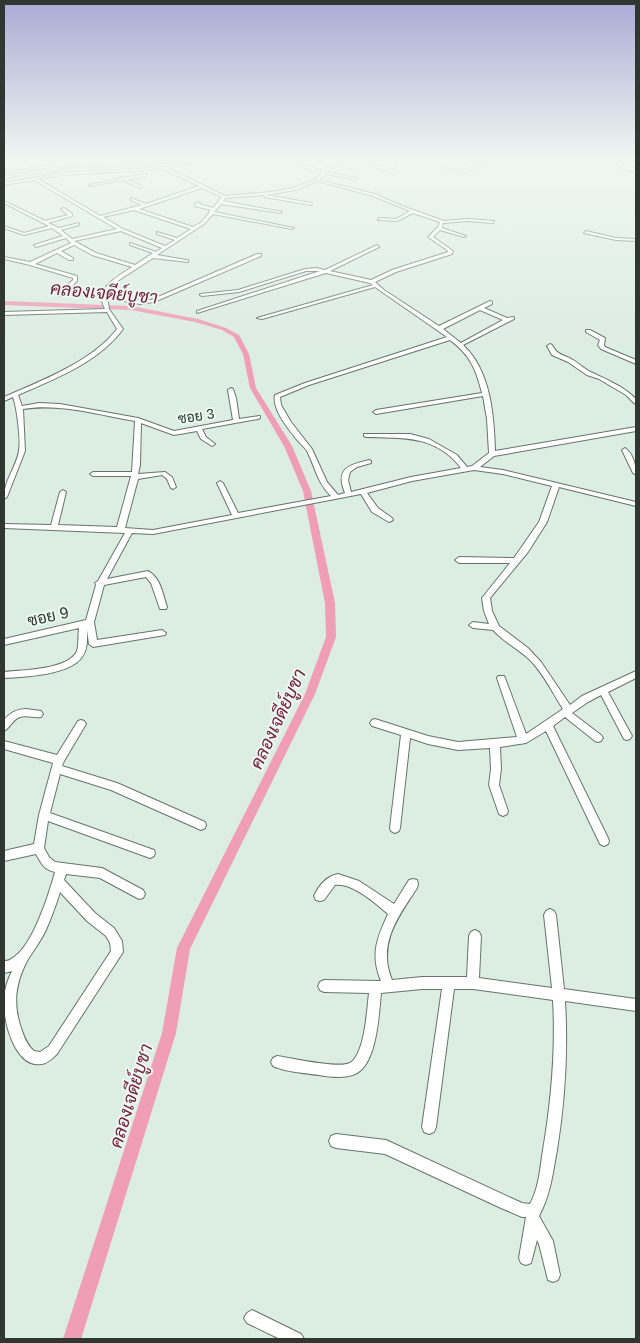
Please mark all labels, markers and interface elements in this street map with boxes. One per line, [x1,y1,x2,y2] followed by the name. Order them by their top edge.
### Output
[49,275,159,311] water label: คลองเจดีย์บูชา
[177,405,215,427] street label: ซอย 3
[26,603,70,629] street label: ซอย 9
[243,664,313,773] water label: คลองเจดีย์บูชา
[103,1040,159,1151] water label: คลองเจดีย์บูชา

